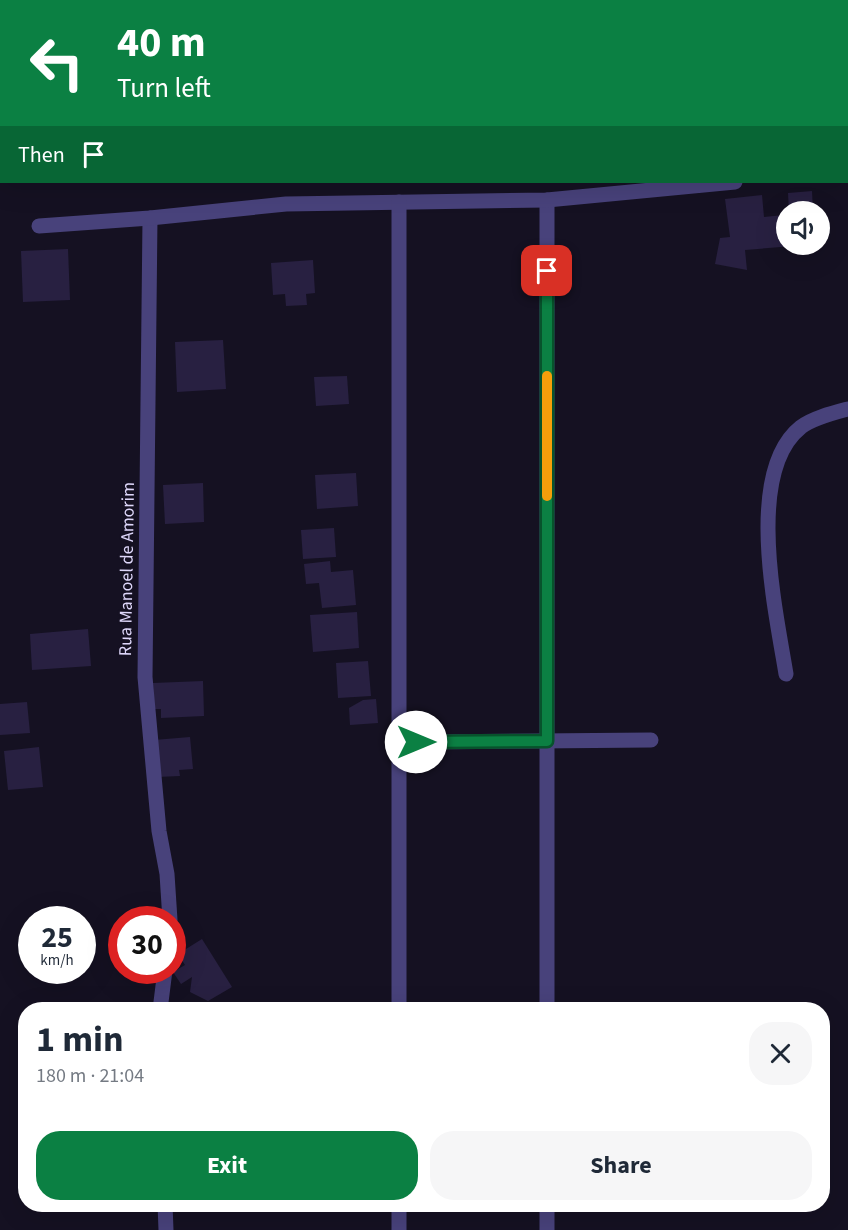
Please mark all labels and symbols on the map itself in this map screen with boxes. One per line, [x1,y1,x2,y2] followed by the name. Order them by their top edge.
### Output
[521,245,572,296] pin
[113,482,141,656] street label: Rua Manoel de Amorim
[384,710,448,774] position arrow
[108,906,186,984] speed limit sign: 30

